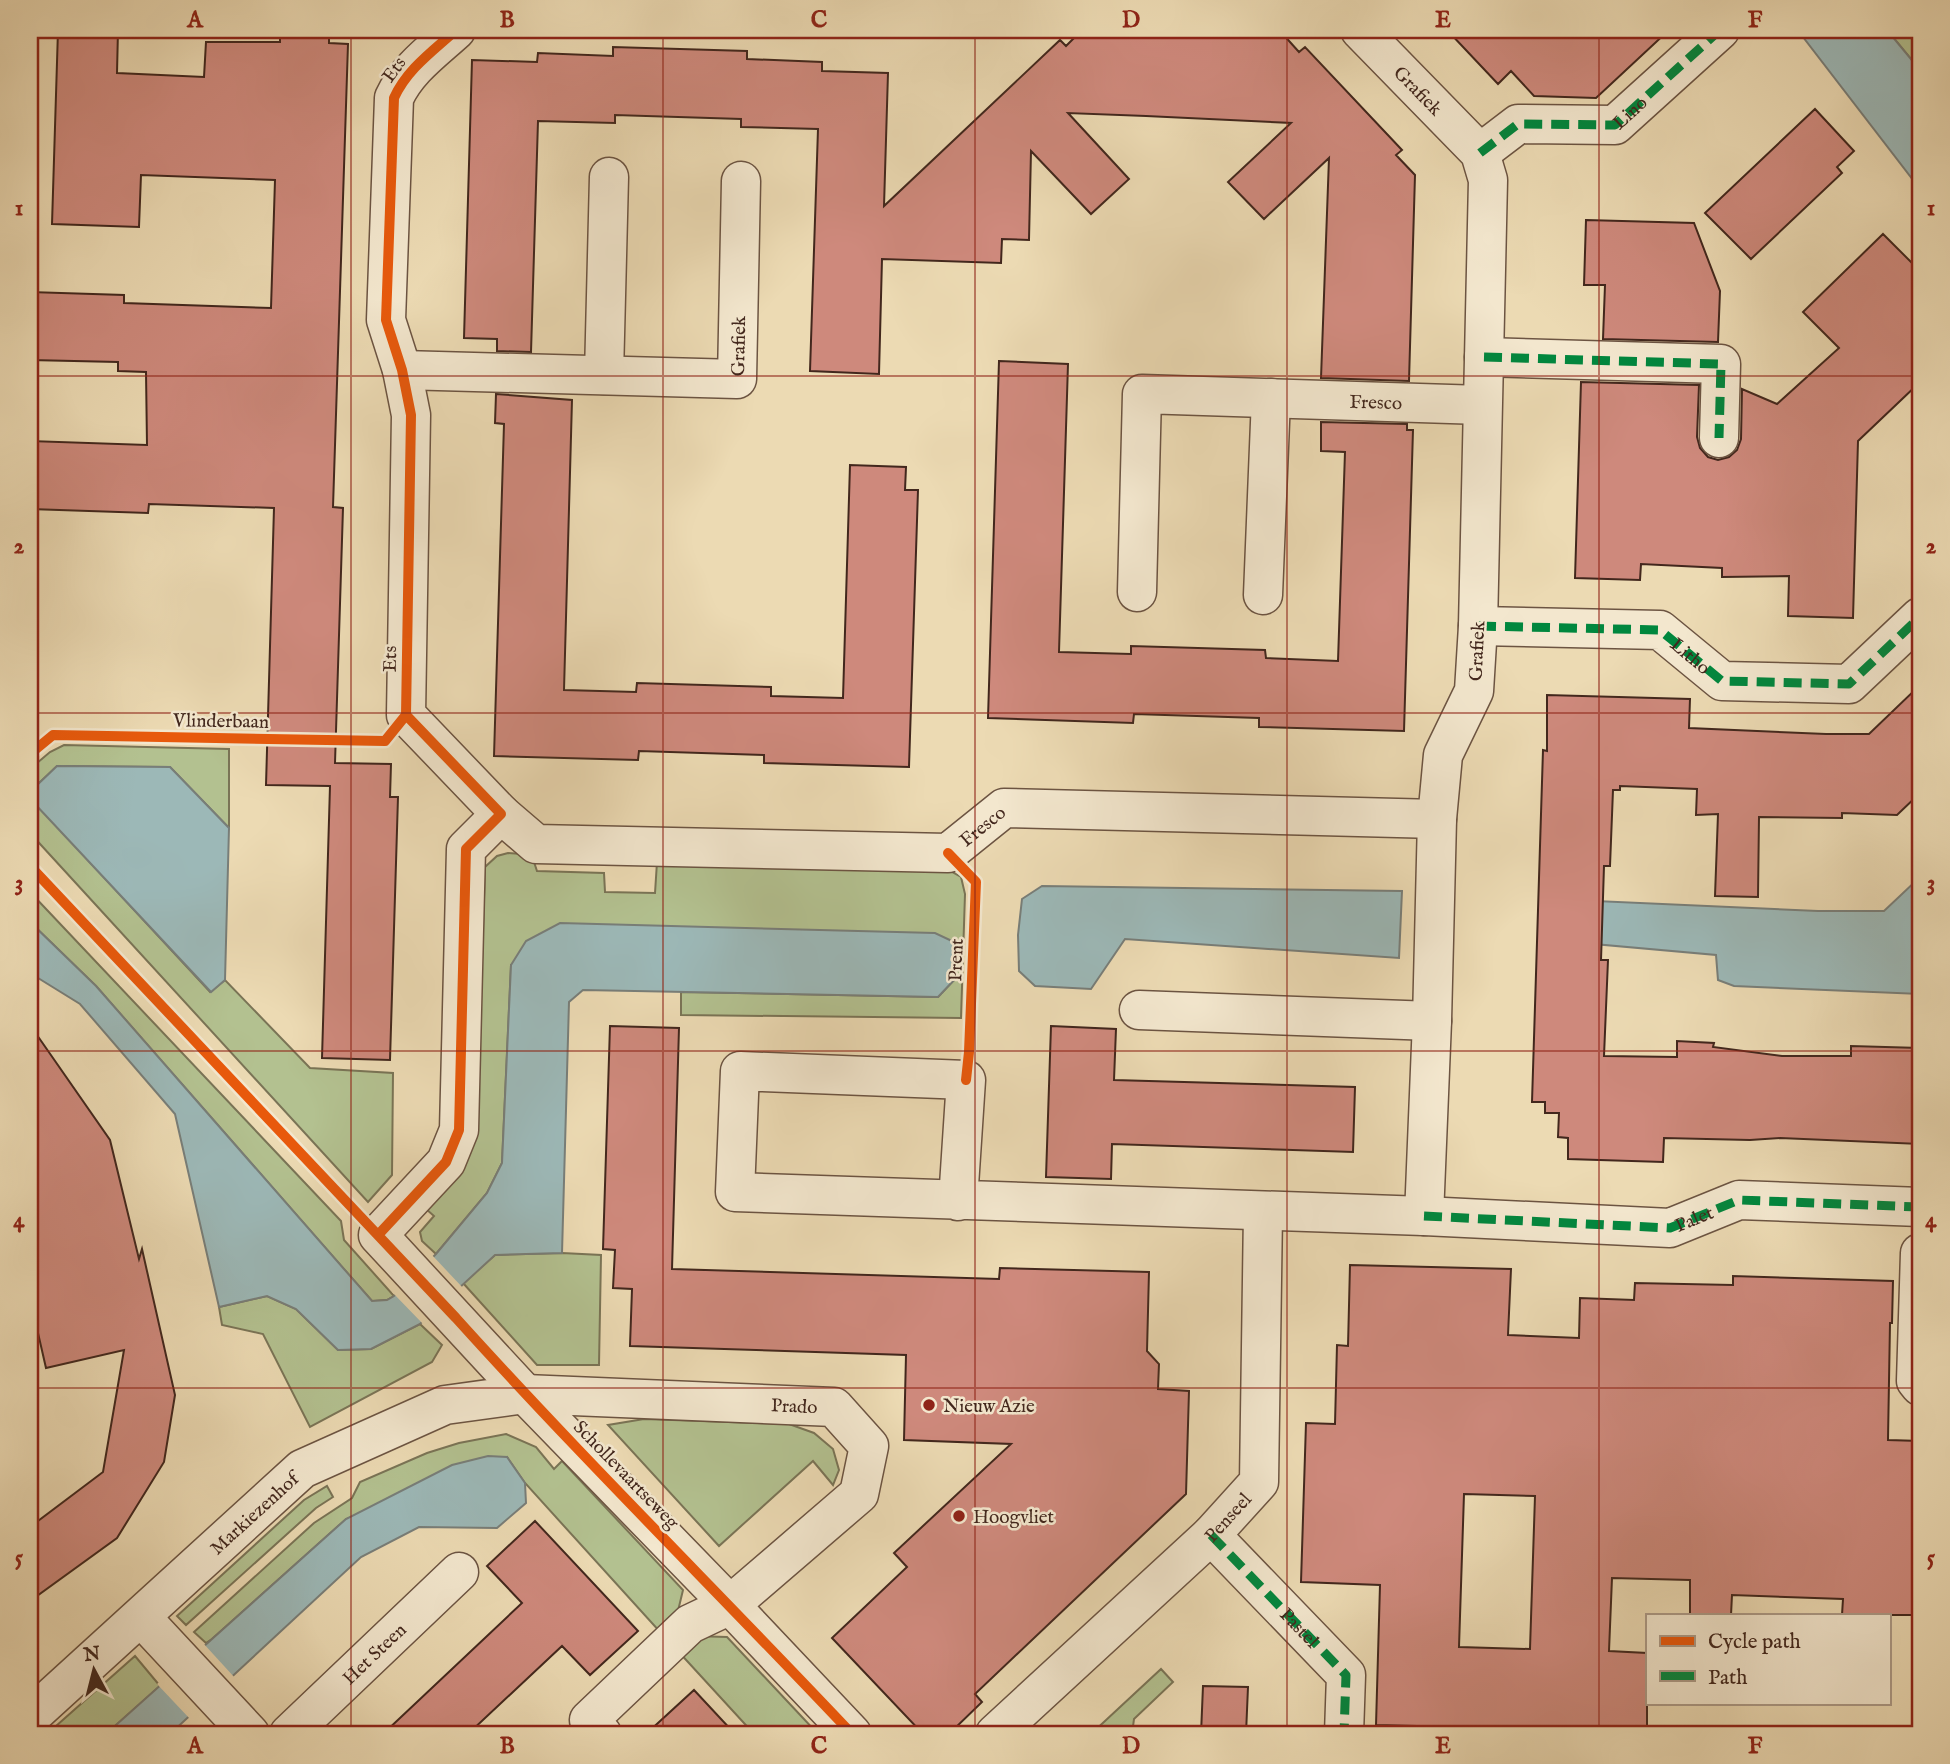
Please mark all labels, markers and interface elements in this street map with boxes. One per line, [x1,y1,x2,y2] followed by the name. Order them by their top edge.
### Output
[186,6,204,35] text: A
[499,6,515,35] text: B
[811,6,828,35] text: C
[1122,6,1140,35] text: D
[1435,6,1451,35] text: E
[1748,6,1763,35] text: F
[377,52,412,88] street label: Ets
[1388,62,1447,122] street label: Grafiek
[1608,92,1653,136] street label: Lino
[15,194,23,223] text: 1
[1927,194,1935,223] text: 1
[727,315,752,377] street label: Grafiek
[1349,391,1402,416] street label: Fresco
[14,532,25,561] text: 2
[1926,532,1937,561] text: 2
[1464,620,1492,682] street label: Grafiek
[1664,633,1715,681] street label: Litho
[379,646,403,672] street label: Ets
[172,709,269,735] street label: Vlinderbaan
[955,801,1011,853] street label: Fresco
[15,869,23,898] text: 3
[1927,869,1935,898] text: 3
[944,938,970,982] street label: Prent
[1672,1201,1718,1239] street label: Palet
[13,1206,25,1235] text: 4
[1925,1206,1937,1235] text: 4
[770,1394,818,1420] street label: Prado
[943,1395,1035,1419] place label: Nieuw Azie
[921,1397,937,1413] marker: Nieuw Azie
[568,1416,684,1535] street label: Schollevaartseweg
[206,1466,307,1561] street label: Markiezenhof
[1200,1488,1258,1548] street label: Penseel
[973,1506,1054,1530] place label: Hoogvliet
[951,1508,967,1524] marker: Hoogvliet
[15,1544,24,1573] text: 5
[1927,1544,1936,1573] text: 5
[1274,1604,1324,1654] street label: Pastel
[1646,1614,1890,1704] legend
[338,1619,412,1691] street label: Het Steen
[1708,1629,1801,1656] text: Cycle path
[60,1634,130,1704] north arrow
[82,1642,102,1668] text: N
[1708,1665,1747,1692] text: Path
[186,1732,204,1761] text: A
[499,1732,515,1761] text: B
[811,1732,828,1761] text: C
[1122,1732,1140,1761] text: D
[1435,1732,1451,1761] text: E
[1748,1732,1763,1761] text: F

